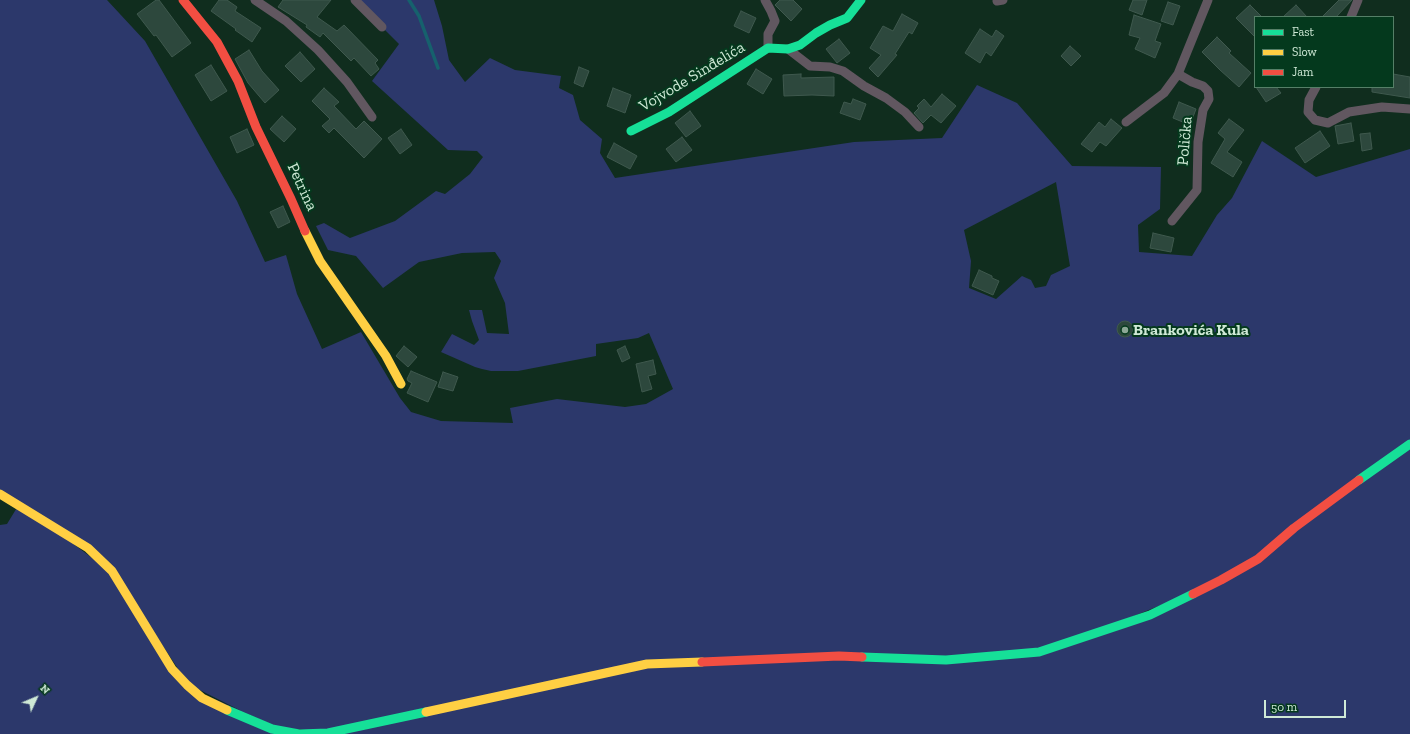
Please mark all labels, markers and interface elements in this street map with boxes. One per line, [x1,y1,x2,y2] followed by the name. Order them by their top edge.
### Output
[1254,16,1394,88] legend
[1292,25,1314,39] text: Fast
[636,38,748,116] street label: Vojvode Sinđelića
[1292,45,1317,59] text: Slow
[1292,65,1313,79] text: Jam
[1173,116,1197,166] street label: Polička
[283,160,321,214] street label: Petrina
[1133,320,1249,340] place label: Brankovića Kula
[1120,325,1130,335] marker: Brankovića Kula
[16,678,56,718] north arrow
[37,682,53,697] text: N
[1266,692,1348,718] scale bar
[1271,700,1297,714] text: 50 m

